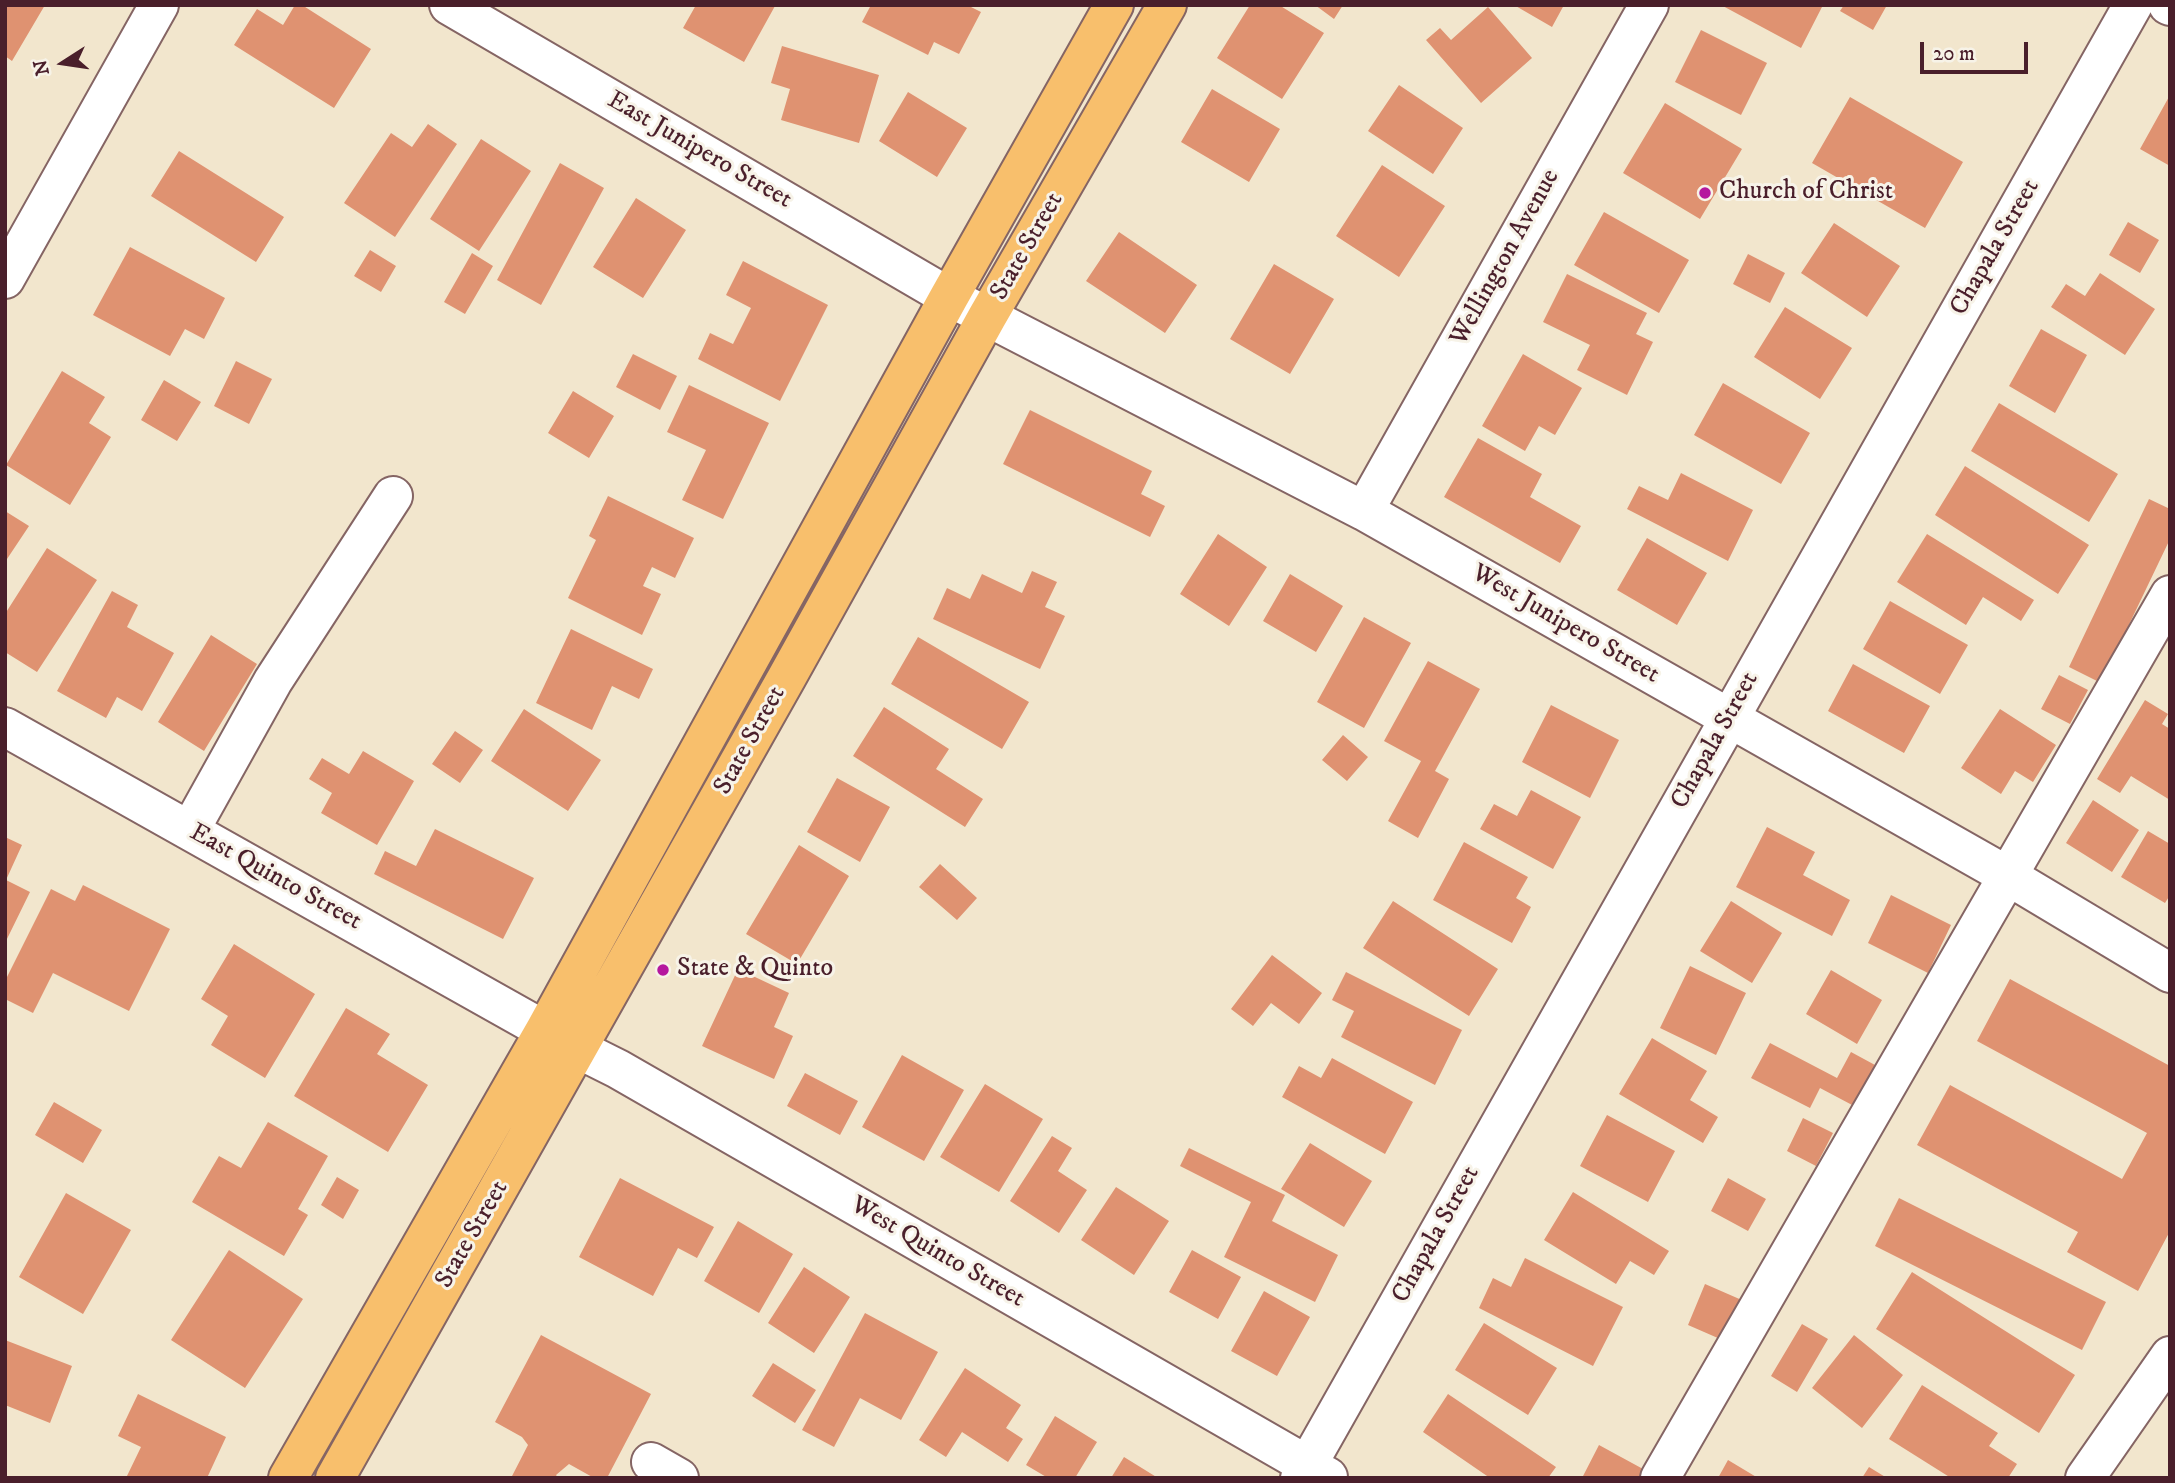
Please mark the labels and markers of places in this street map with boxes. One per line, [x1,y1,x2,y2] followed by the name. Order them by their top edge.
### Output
[1719,177,1893,209] place label: Church of Christ
[1697,185,1713,201] marker: Church of Christ
[677,954,833,986] place label: State & Quinto
[655,962,671,978] marker: State & Quinto

